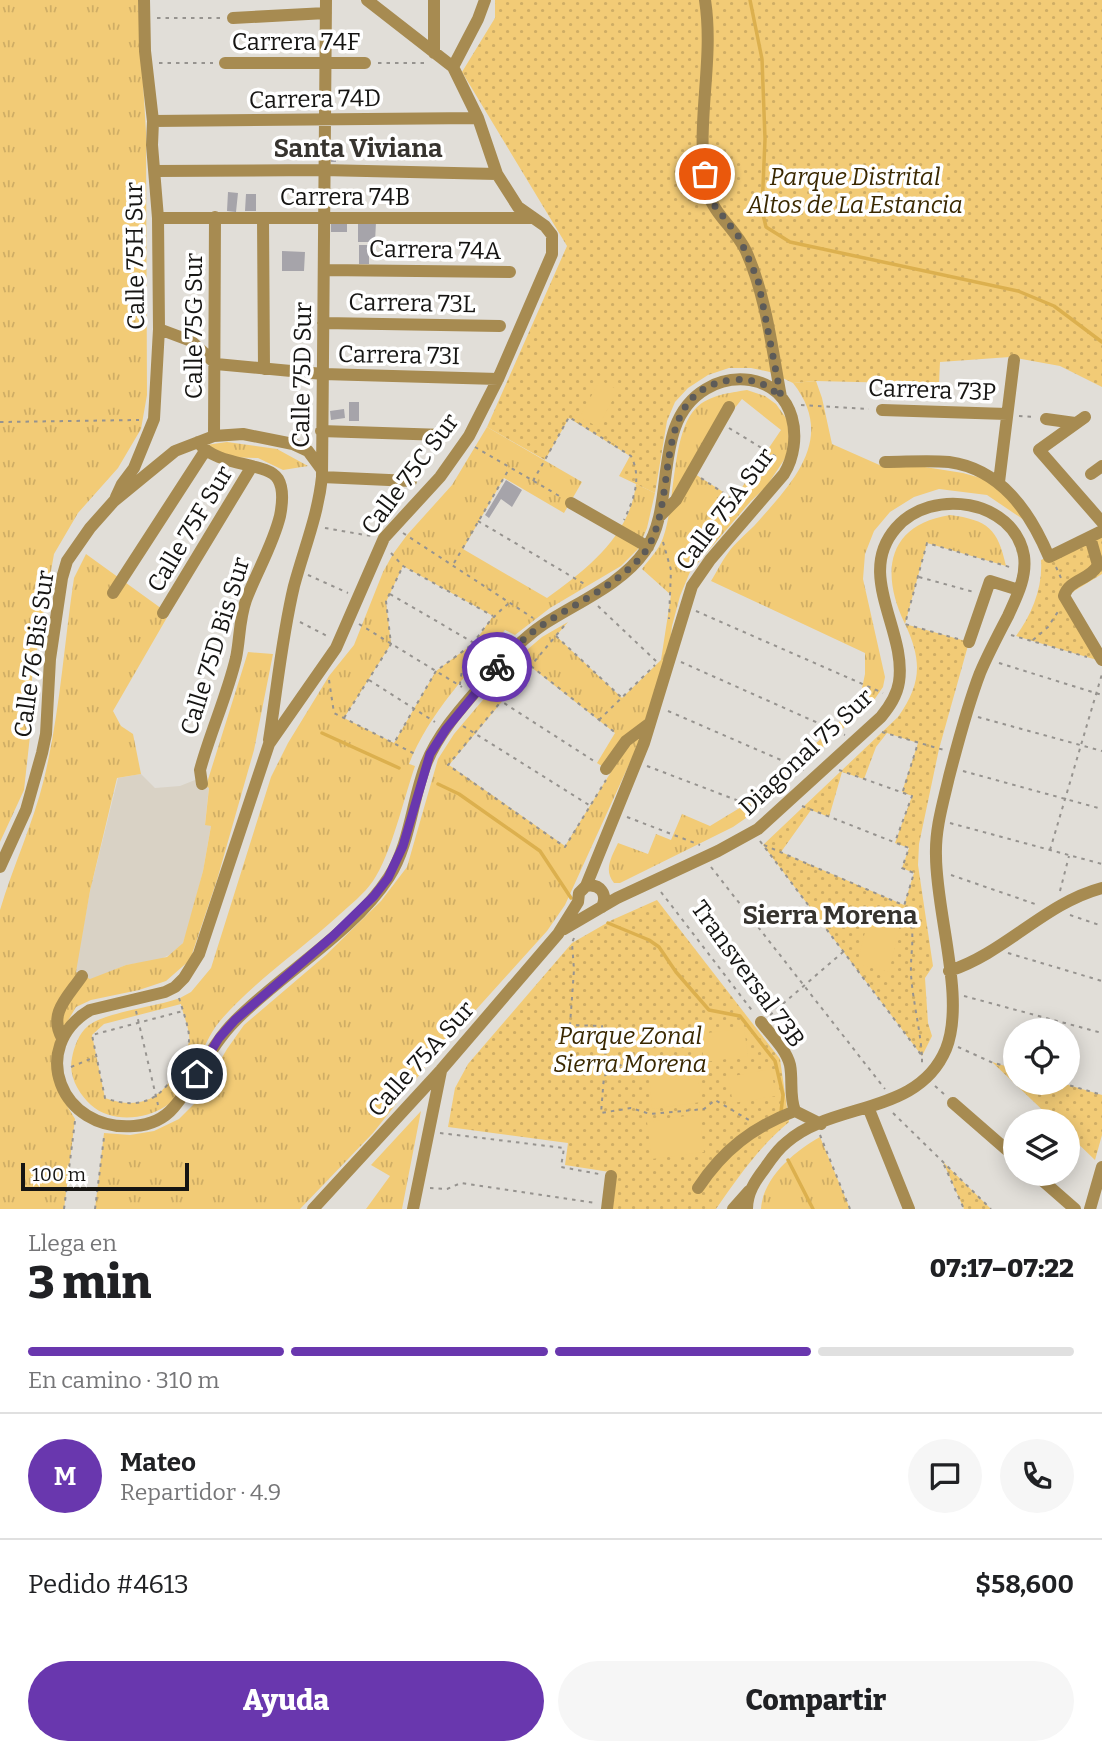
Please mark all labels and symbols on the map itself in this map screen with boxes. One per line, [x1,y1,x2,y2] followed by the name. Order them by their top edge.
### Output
[232,28,360,56] street label: Carrera 74F
[249,84,381,114] street label: Carrera 74D
[273,133,443,164] district label: Santa Viviana
[675,144,735,204] pin
[746,163,963,219] park label: Parque Distrital Altos de La Estancia
[120,182,150,330] street label: Calle 75H Sur
[280,183,410,211] street label: Carrera 74B
[369,235,501,265] street label: Carrera 74A
[180,252,208,399] street label: Calle 75G Sur
[348,288,476,318] street label: Carrera 73L
[287,301,317,448] street label: Calle 75D Sur
[338,340,460,370] street label: Carrera 73I
[867,374,997,406] street label: Carrera 73P
[355,408,465,540] street label: Calle 75C Sur
[670,442,780,576] street label: Calle 75A Sur
[141,461,239,597] street label: Calle 75F Sur
[175,553,255,738] street label: Calle 75D Bis Sur
[8,568,60,739] street label: Calle 76 Bis Sur
[462,632,532,702] courier
[733,683,879,821] street label: Diagonal 75 Sur
[685,895,811,1053] street label: Transversal 73B
[742,900,918,931] district label: Sierra Morena
[362,995,480,1122] street label: Calle 75A Sur
[553,1022,707,1078] park label: Parque Zonal Sierra Morena
[167,1044,227,1104] pin
[21,1160,189,1192] scale bar

